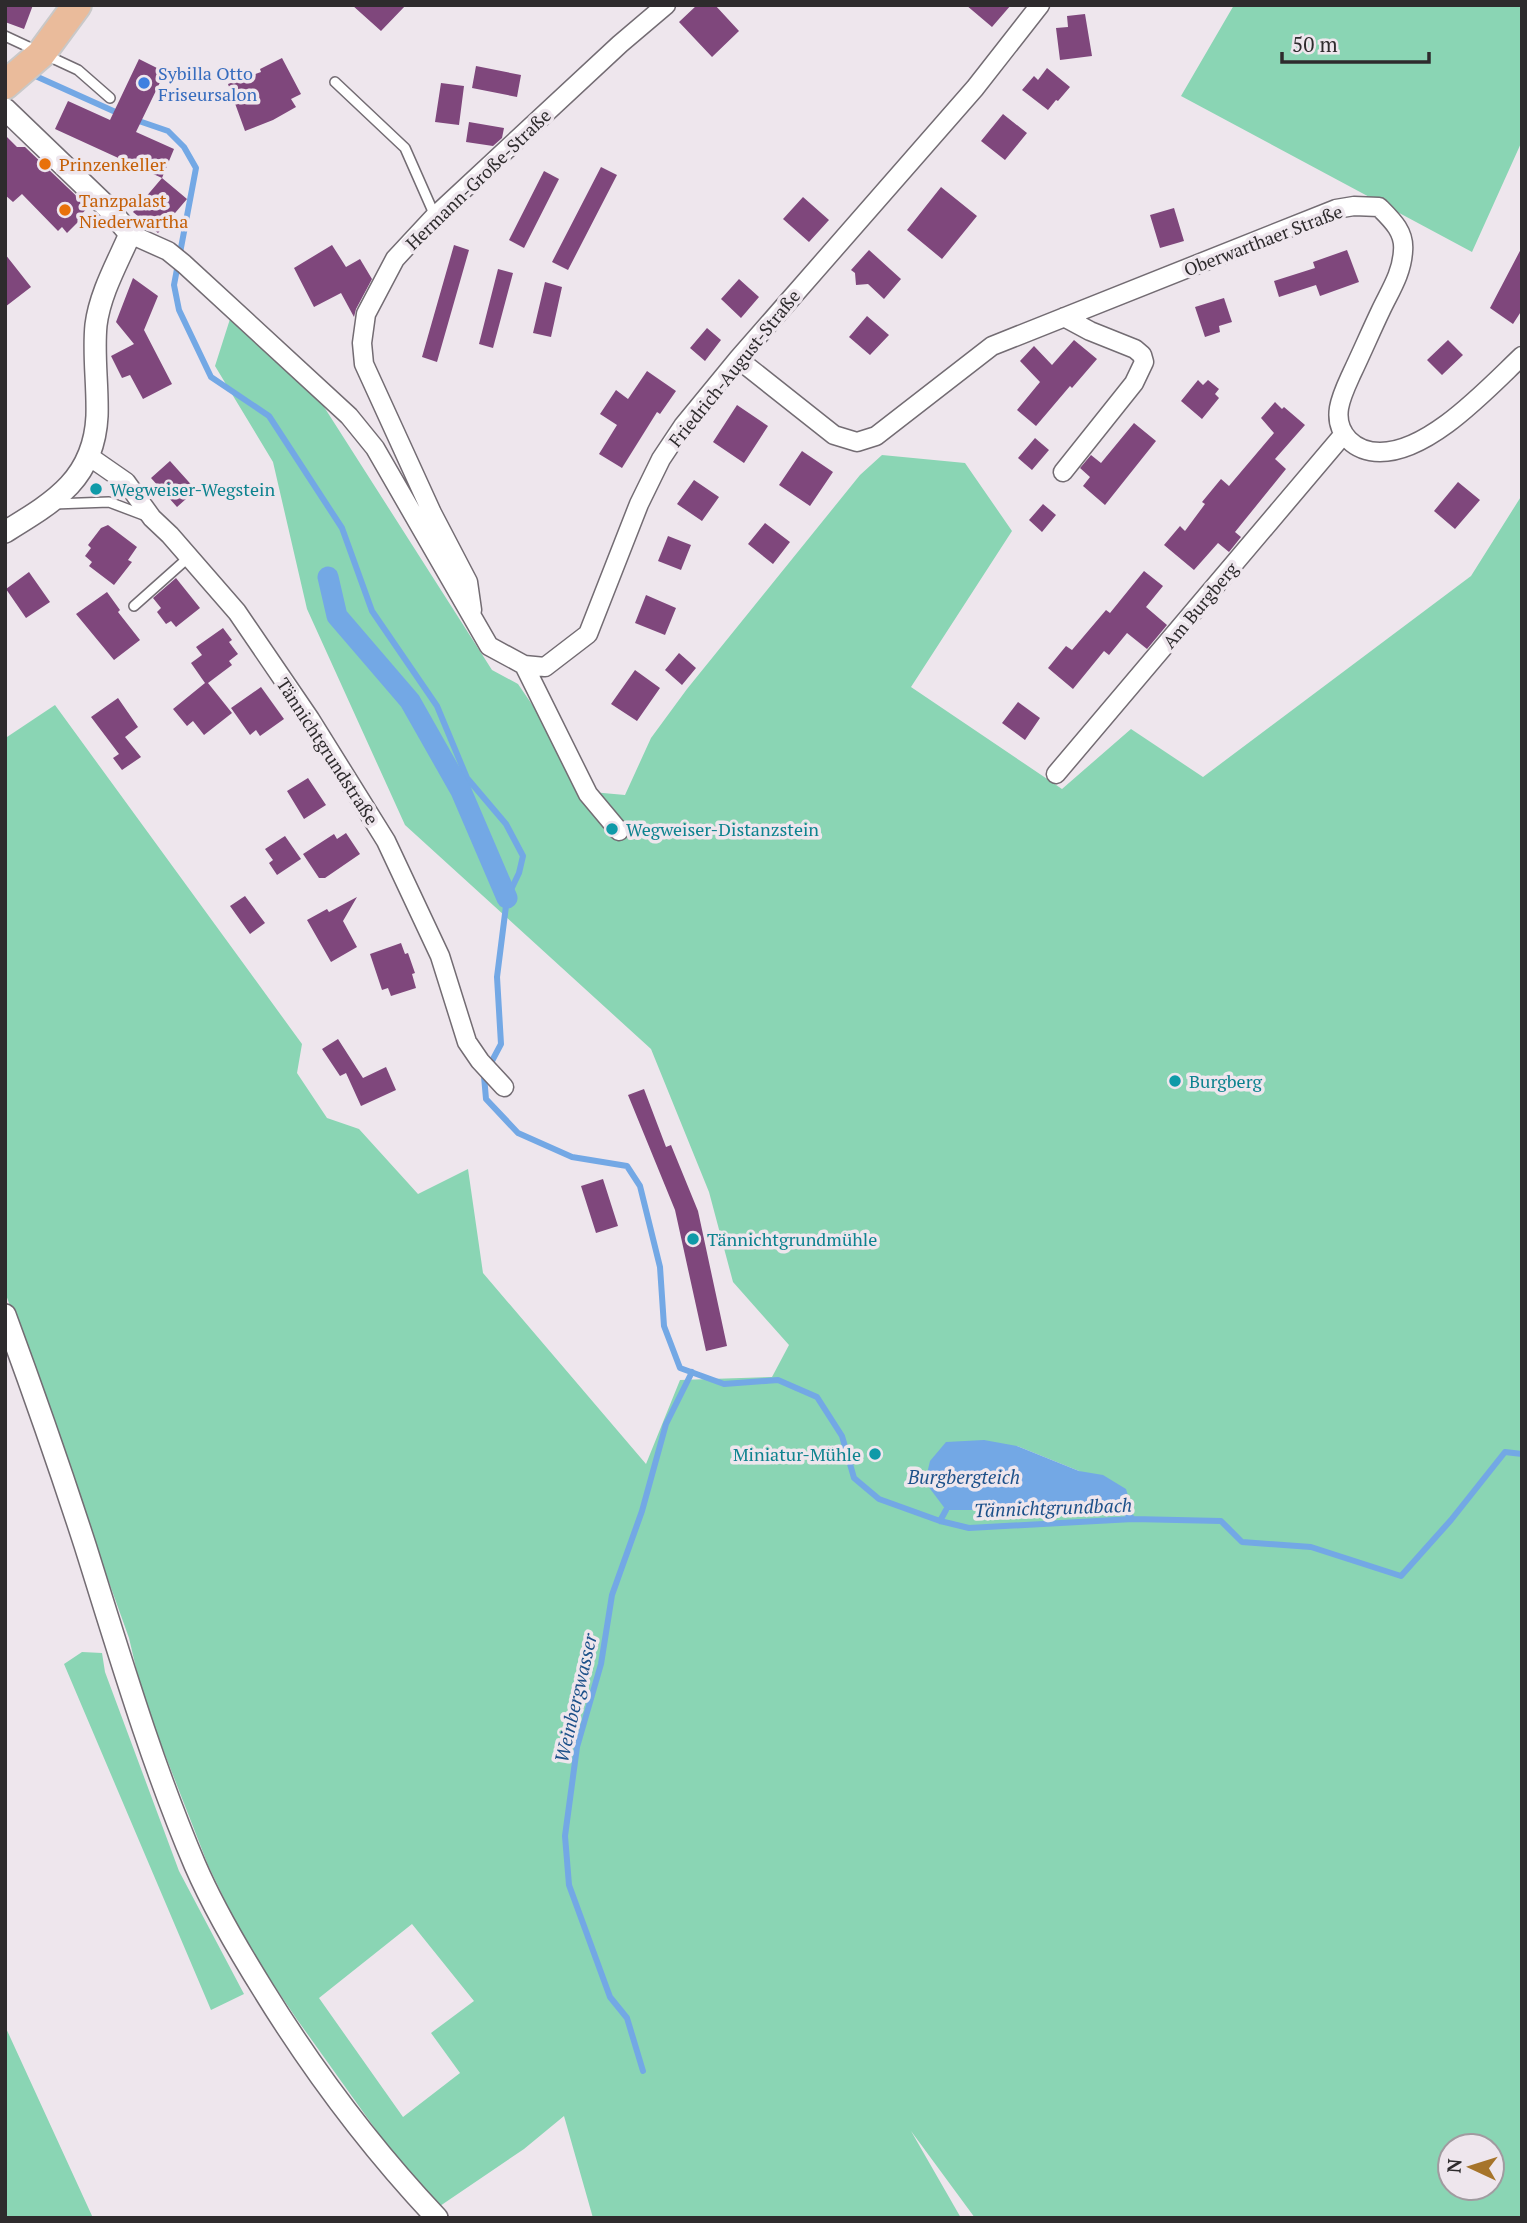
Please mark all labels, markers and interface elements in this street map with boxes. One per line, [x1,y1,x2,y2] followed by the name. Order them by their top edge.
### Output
[1282,21,1429,65] scale bar
[1292,30,1338,58] text: 50 m
[158,61,257,106] place label: Sybilla Otto Friseursalon
[136,75,152,91] marker: Sybilla Otto Friseursalon
[400,103,556,255] street label: Hermann-Große-Straße
[59,152,166,176] place label: Prinzenkeller
[37,156,53,172] marker: Prinzenkeller
[79,188,188,233] place label: Tanzpalast Niederwartha
[1180,199,1346,281] street label: Oberwarthaer Straße
[57,202,73,218] marker: Tanzpalast Niederwartha
[663,284,805,452] street label: Friedrich-August-Straße
[110,477,275,501] place label: Wegweiser-Wegstein
[88,481,104,497] marker: Wegweiser-Wegstein
[1157,557,1243,653] street label: Am Burgberg
[272,673,384,829] street label: Tännichtgrundstraße
[626,817,819,841] place label: Wegweiser-Distanzstein
[604,821,620,837] marker: Wegweiser-Distanzstein
[1189,1069,1263,1093] place label: Burgberg
[1167,1073,1183,1089] marker: Burgberg
[707,1227,877,1251] place label: Tännichtgrundmühle
[685,1231,701,1247] marker: Tännichtgrundmühle
[733,1442,861,1466] place label: Miniatur-Mühle
[867,1446,883,1462] marker: Miniatur-Mühle
[907,1464,1020,1489] water label: Burgbergteich
[973,1492,1133,1522] water label: Tännichtgrundbach
[548,1631,602,1765] water label: Weinbergwasser
[1436,2132,1506,2202] north arrow
[1441,2157,1467,2174] text: N

